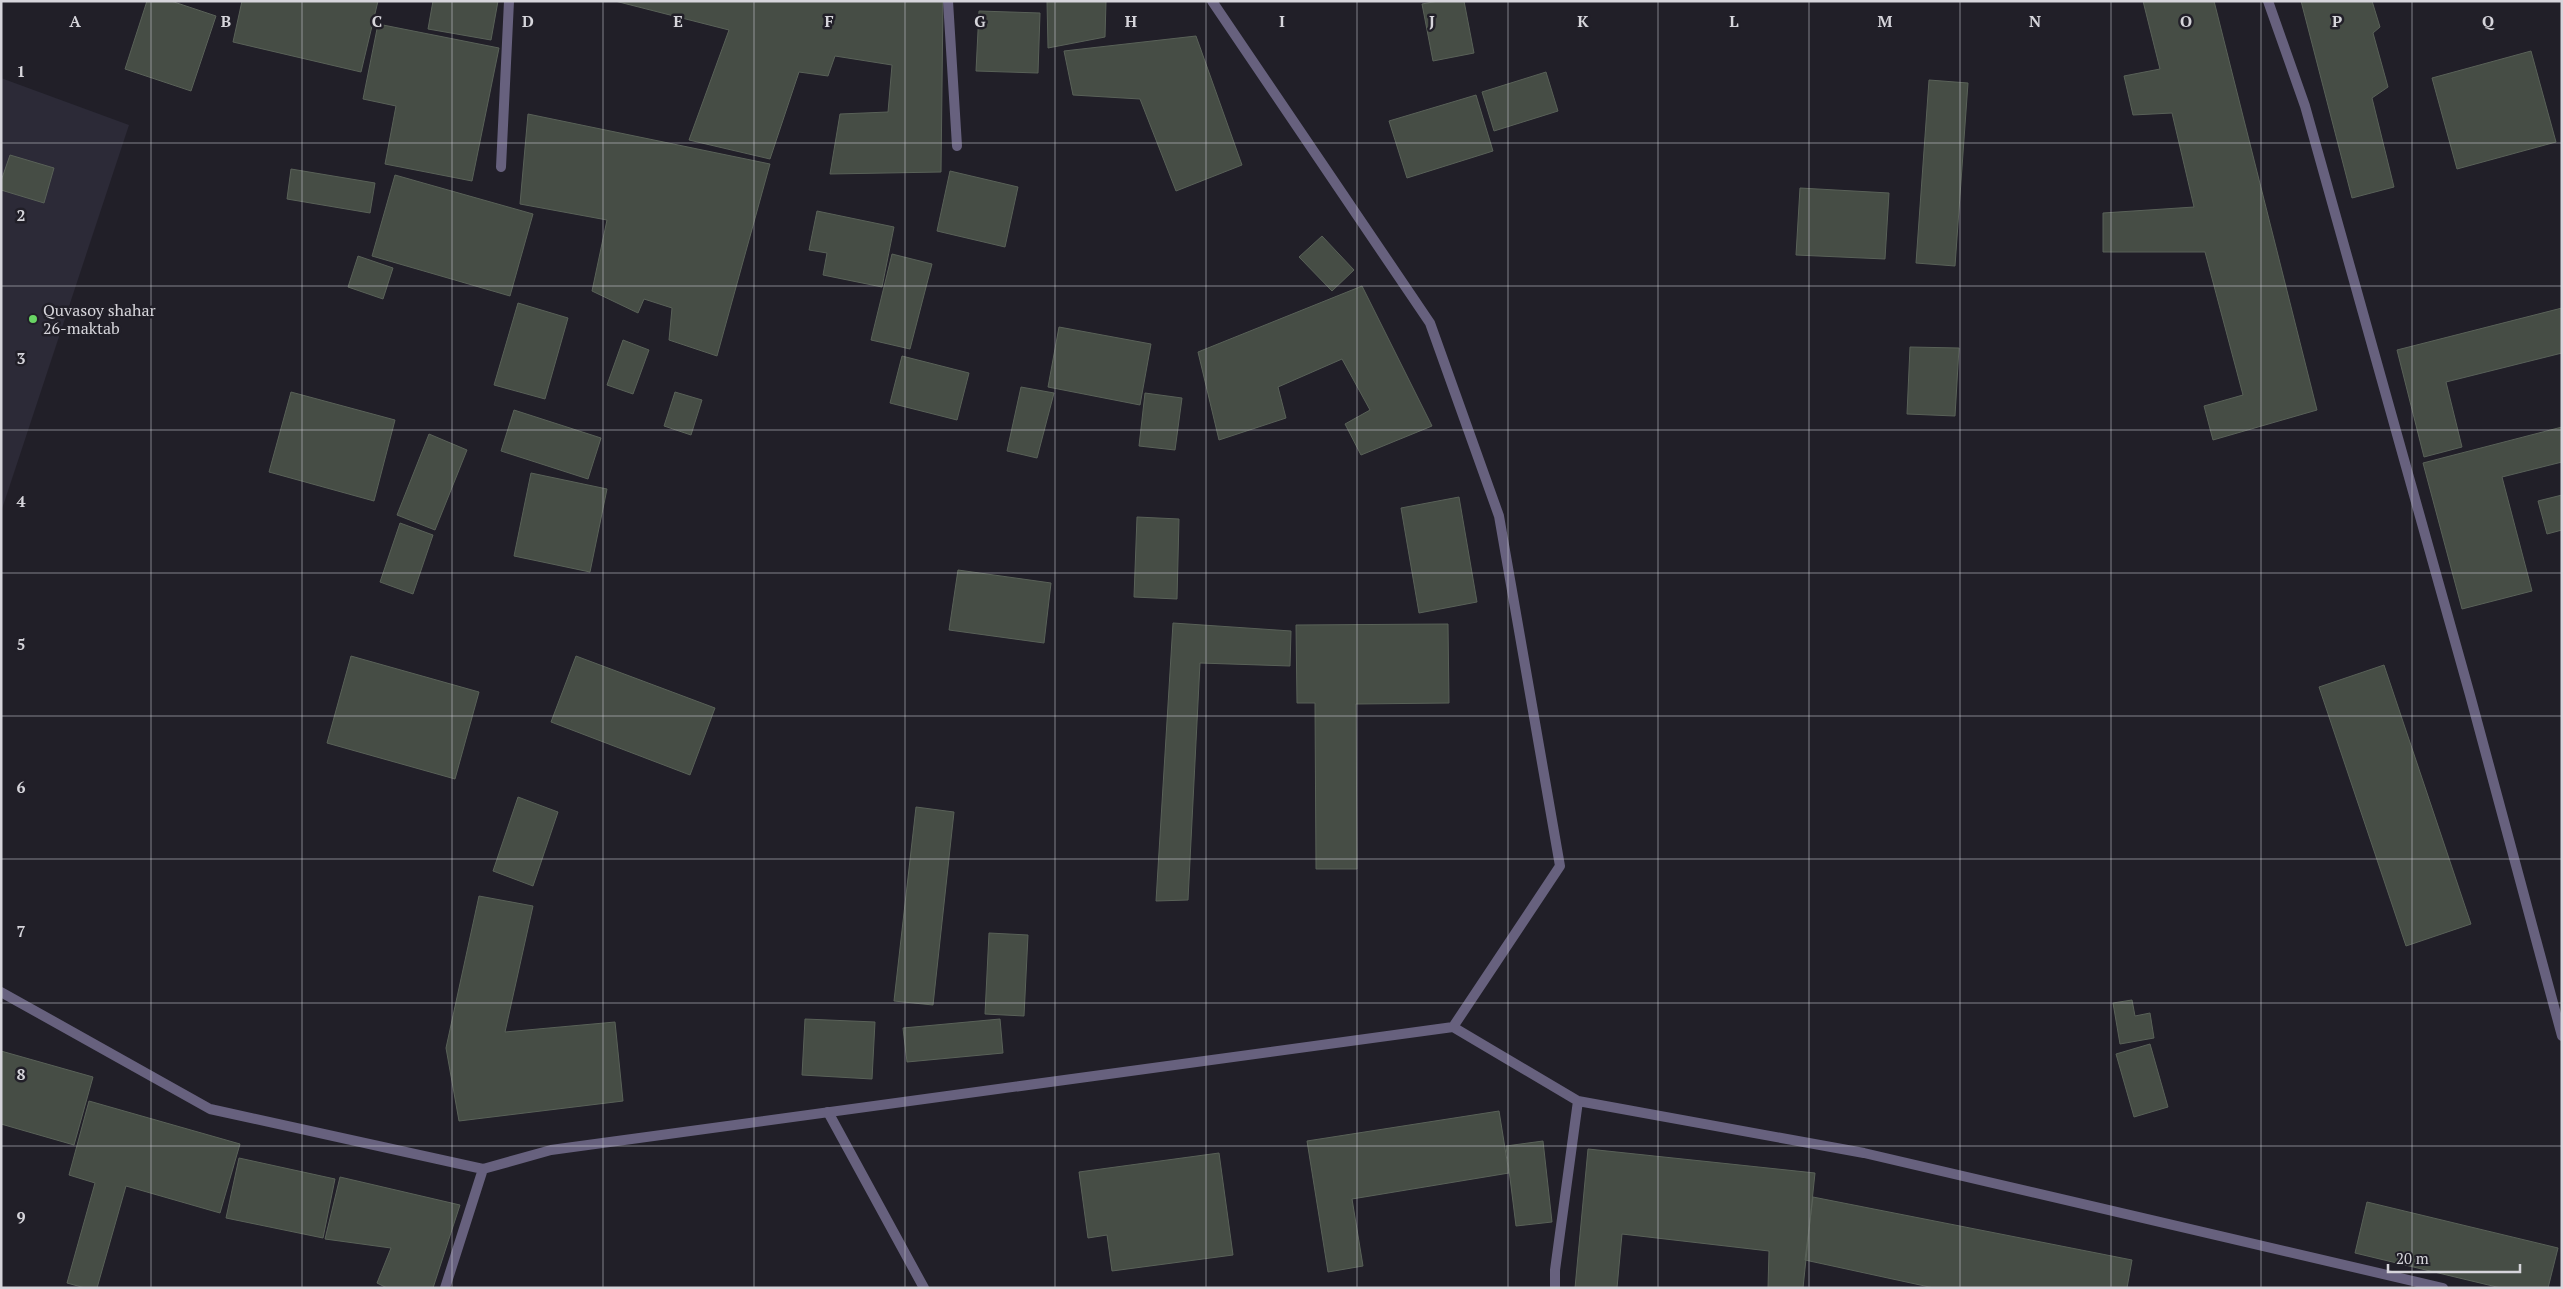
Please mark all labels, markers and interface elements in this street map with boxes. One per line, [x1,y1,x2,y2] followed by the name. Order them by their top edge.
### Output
[69,10,81,32] text: A
[221,10,231,32] text: B
[372,10,382,32] text: C
[522,10,534,32] text: D
[673,10,683,32] text: E
[824,10,834,32] text: F
[974,10,986,32] text: G
[1125,10,1137,32] text: H
[1279,10,1285,32] text: I
[1429,10,1435,32] text: J
[1577,10,1589,32] text: K
[1729,10,1739,32] text: L
[1878,10,1893,32] text: M
[2029,10,2041,32] text: N
[2180,10,2192,32] text: O
[2332,10,2342,32] text: P
[2482,10,2495,32] text: Q
[16,60,26,82] text: 1
[16,204,26,226] text: 2
[43,299,157,339] place label: Quvasoy shahar 26-maktab
[27,313,39,325] marker: Quvasoy shahar 26-maktab
[16,347,26,369] text: 3
[16,490,26,512] text: 4
[16,633,26,655] text: 5
[16,776,26,798] text: 6
[16,920,26,942] text: 7
[16,1063,26,1085] text: 8
[16,1206,26,1228] text: 9
[2388,1242,2520,1274] scale bar
[2396,1248,2429,1268] text: 20 m

